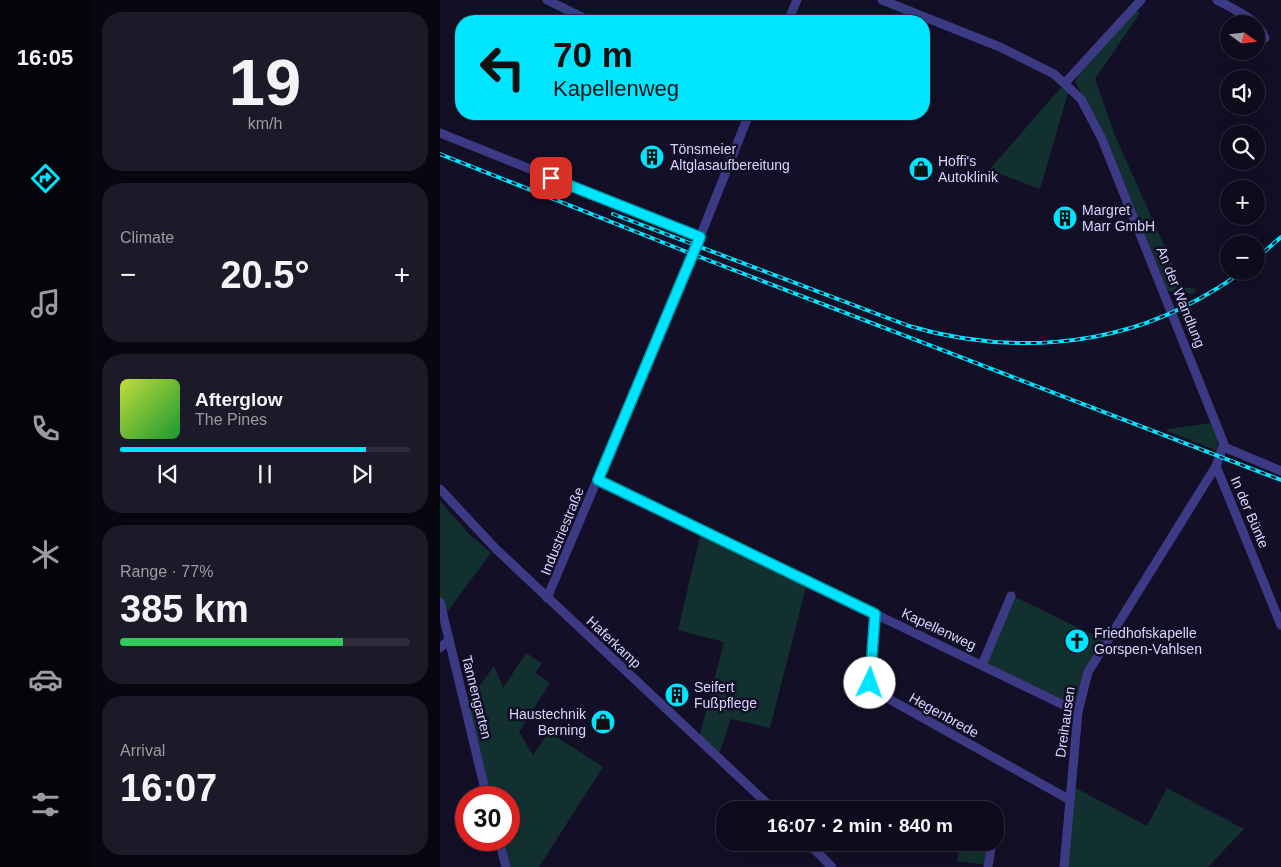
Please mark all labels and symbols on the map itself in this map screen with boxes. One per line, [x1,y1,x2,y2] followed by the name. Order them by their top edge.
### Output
[1220,15,1265,60] north arrow
[670,141,790,173] place label: Tönsmeier Altglasaufbereitung
[639,144,665,170] building icon: Tönsmeier Altglasaufbereitung
[938,153,999,185] place label: Hoffi's Autoklinik
[908,156,934,182] shop icon: Hoffi's Autoklinik
[530,157,572,199] pin
[1082,202,1155,234] place label: Margret Marr GmbH
[1052,205,1078,231] building icon: Margret Marr GmbH
[1153,244,1209,350] street label: An der Wandlung
[1228,474,1272,550] street label: In der Bünte
[537,485,587,577] street label: Industriestraße
[899,605,979,653] street label: Kapellenweg
[584,613,645,671] street label: Haferkamp
[1094,625,1202,657] place label: Friedhofskapelle Gorspen-Vahlsen
[1064,628,1090,654] church icon: Friedhofskapelle Gorspen-Vahlsen
[459,654,495,740] street label: Tannengarten
[843,656,895,708] position arrow
[694,679,757,711] place label: Seifert Fußpflege
[664,682,690,708] building icon: Seifert Fußpflege
[1052,685,1078,759] street label: Dreihausen
[906,689,982,741] street label: Hegenbrede
[509,706,587,738] place label: Haustechnik Berning
[590,709,616,735] shop icon: Haustechnik Berning
[455,786,520,851] speed limit sign: 30

